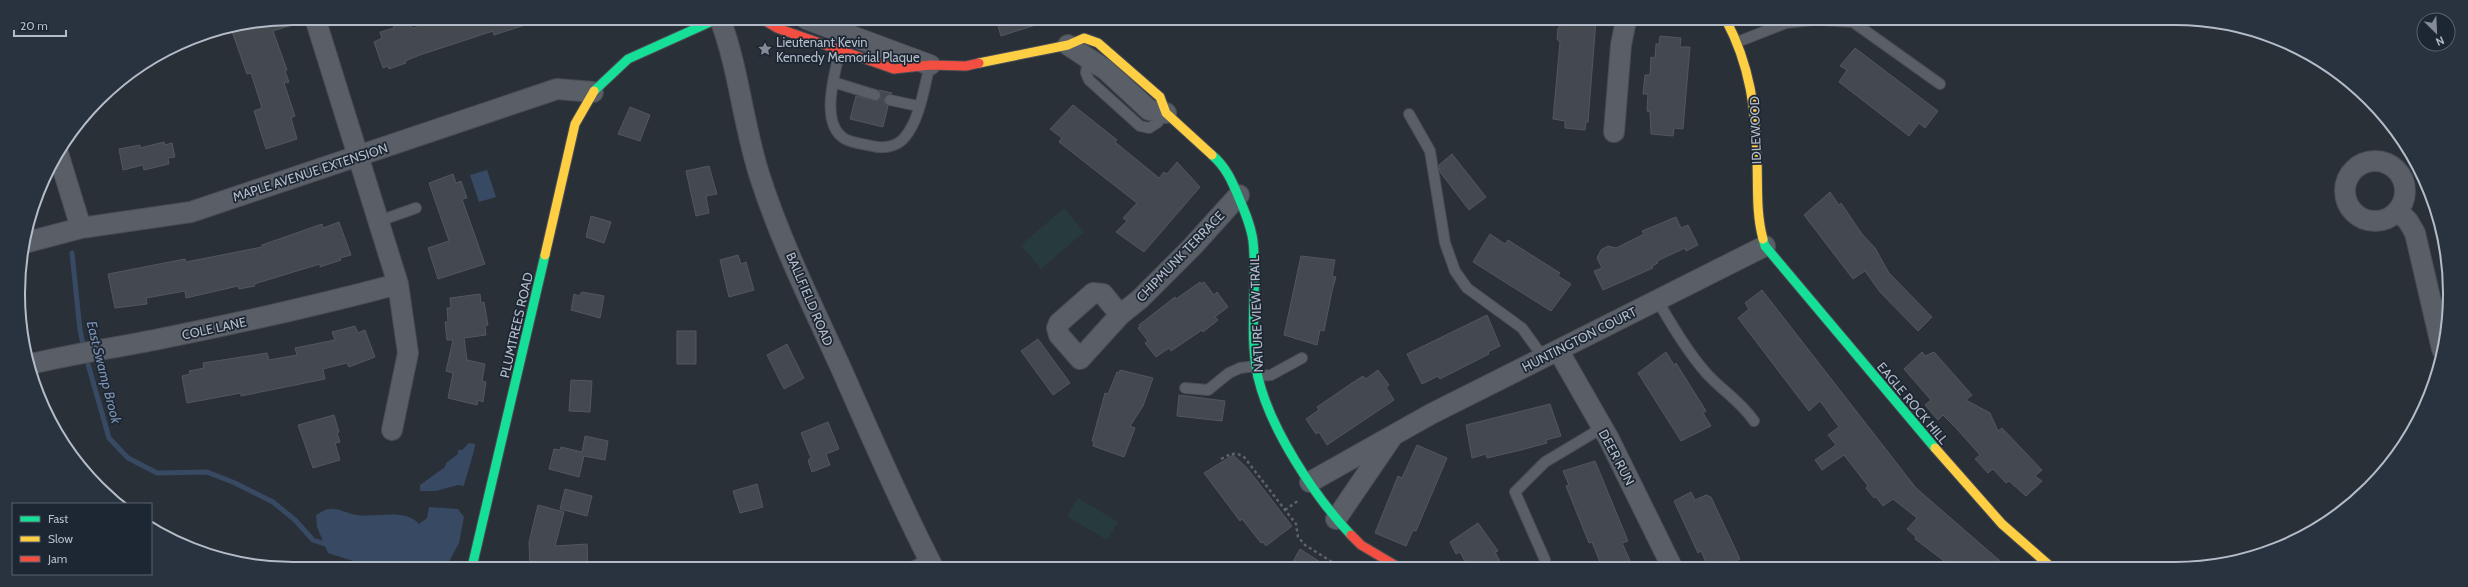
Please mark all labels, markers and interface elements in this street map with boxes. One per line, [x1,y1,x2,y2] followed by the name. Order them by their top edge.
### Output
[14,12,66,38] scale bar
[2416,12,2456,52] north arrow
[20,18,48,33] text: 20 m
[2434,33,2446,49] text: N
[776,34,920,65] place label: Lieutenant Kevin Kennedy Memorial Plaque
[757,41,773,57] place icon: Lieutenant Kevin Kennedy Memorial Plaque
[1746,96,1764,164] street label: IDLEWOOD
[230,139,390,205] street label: MAPLE AVENUE EXTENSION
[1133,207,1227,305] street label: CHIPMUNK TERRACE
[783,250,837,348] street label: BALLFIELD ROAD
[1246,255,1266,373] street label: NATURE VIEW TRAIL
[496,271,536,379] street label: PLUMTREES ROAD
[1519,303,1639,375] street label: HUNTINGTON COURT
[180,313,248,343] street label: COLE LANE
[83,319,126,426] water label: East Swamp Brook
[1874,359,1952,448] street label: EAGLE ROCK HILL
[1596,426,1638,488] street label: DEER RUN
[12,503,152,575] legend
[48,511,68,526] text: Fast
[48,531,73,546] text: Slow
[47,551,67,566] text: Jam

